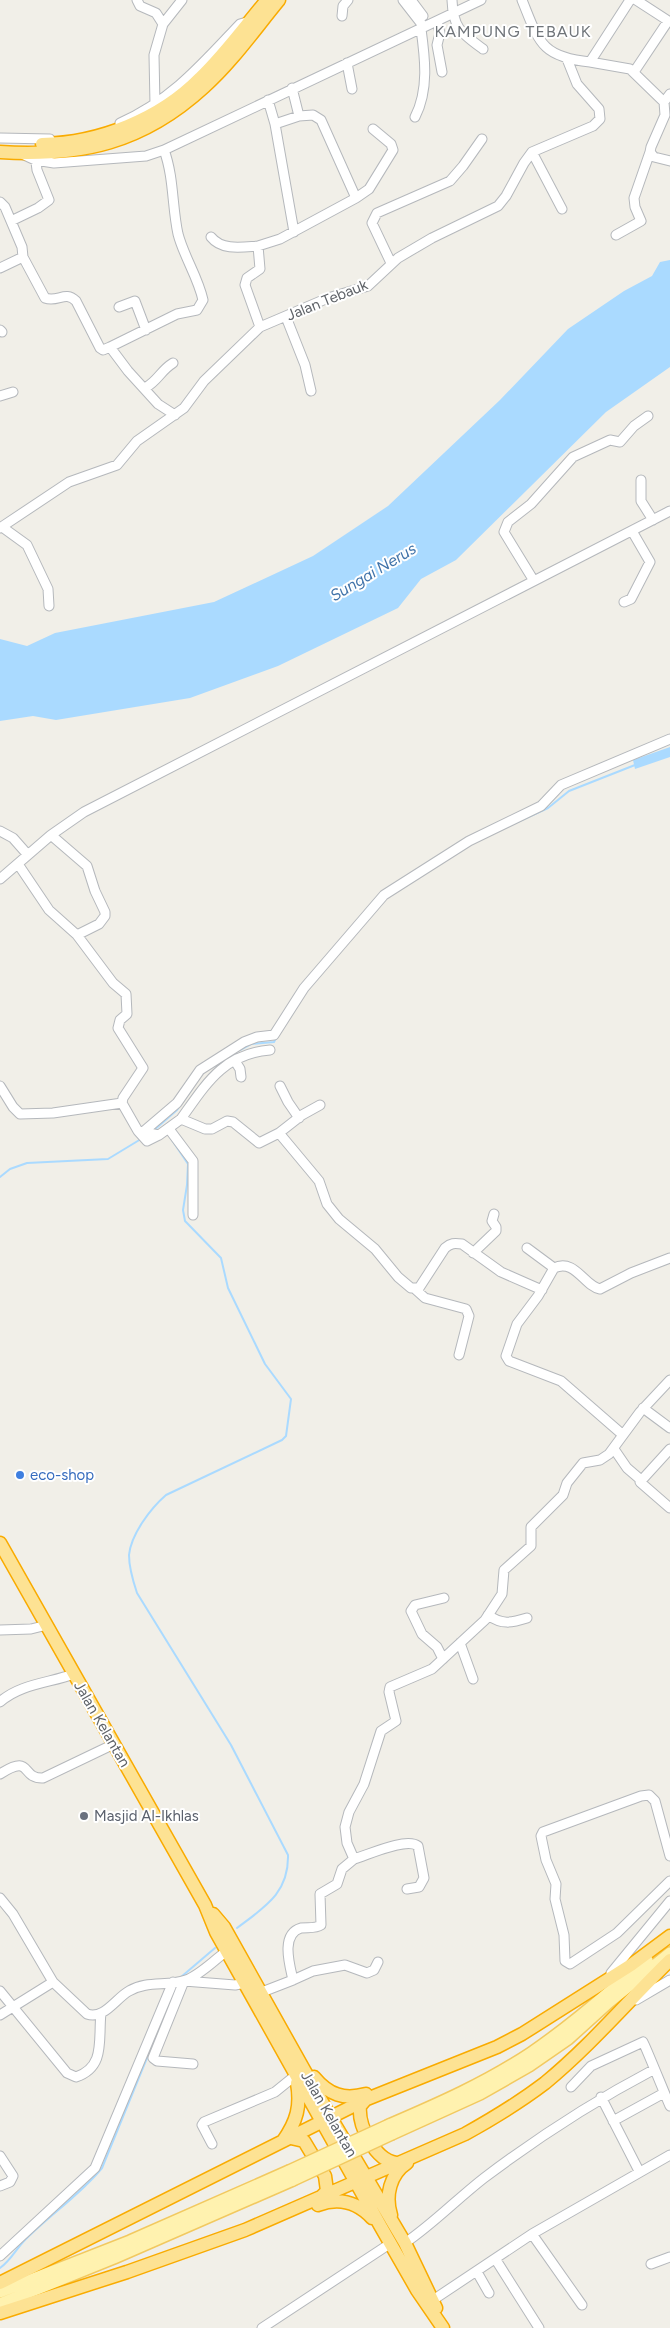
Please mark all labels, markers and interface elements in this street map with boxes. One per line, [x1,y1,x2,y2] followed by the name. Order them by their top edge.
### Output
[434,22,592,41] district label: KAMPUNG TEBAUK
[284,275,371,324] street label: Jalan Tebauk
[326,539,420,605] water label: Sungai Nerus
[30,1466,94,1484] place label: eco-shop
[14,1469,26,1481] marker: eco-shop
[70,1678,134,1770] street label: Jalan Kelantan
[94,1807,199,1825] place label: Masjid Al-Ikhlas
[78,1810,90,1822] marker: Masjid Al-Ikhlas
[297,2068,361,2160] street label: Jalan Kelantan

